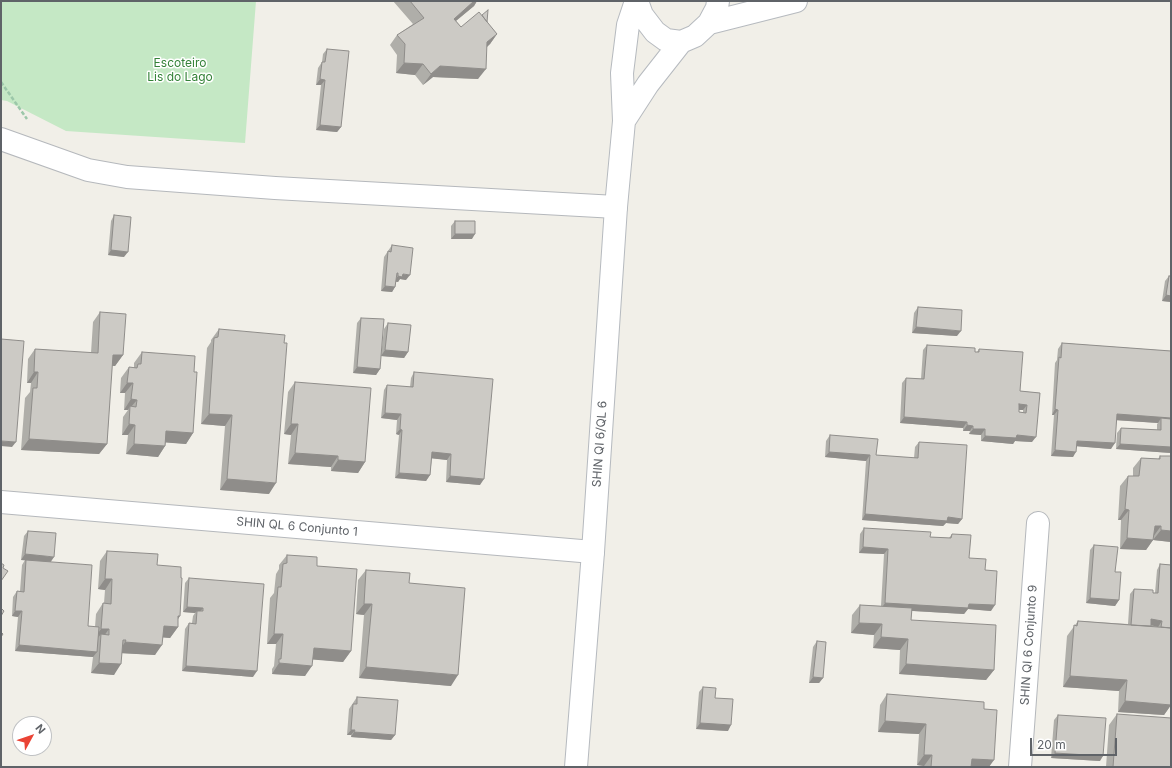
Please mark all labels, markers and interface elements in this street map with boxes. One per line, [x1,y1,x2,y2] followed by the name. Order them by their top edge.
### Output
[147,56,213,84] park label: Escoteiro Lis do Lago
[590,400,610,488] street label: SHIN QI 6/QL 6
[236,515,358,539] street label: SHIN QL 6 Conjunto 1
[1018,584,1040,706] street label: SHIN QI 6 Conjunto 9
[12,716,52,756] north arrow
[32,721,48,737] text: N
[1032,730,1119,756] scale bar
[1037,737,1066,752] text: 20 m

